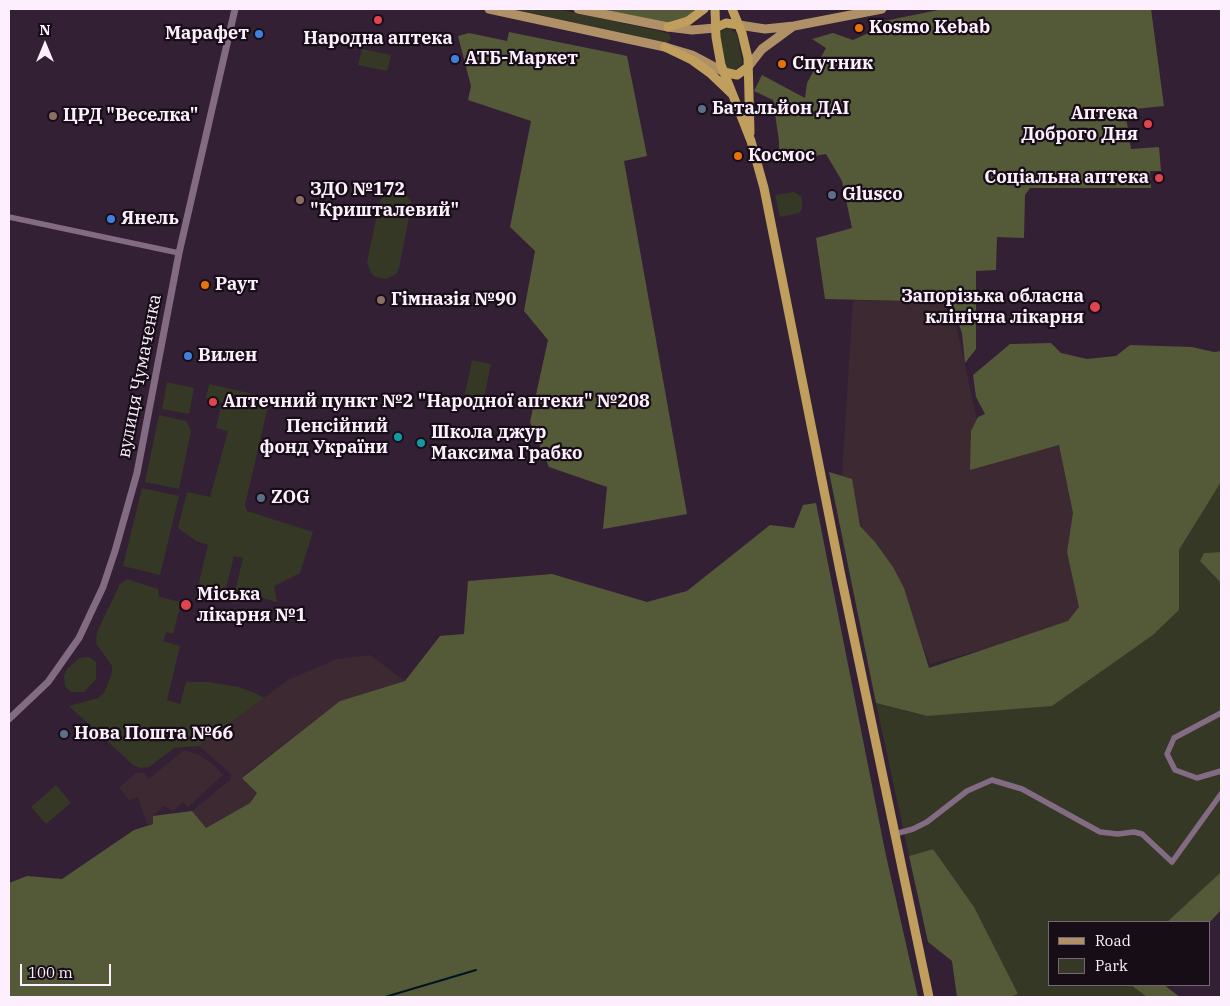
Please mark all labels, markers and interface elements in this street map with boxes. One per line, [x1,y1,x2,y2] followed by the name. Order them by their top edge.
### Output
[372,14,384,26] marker: Народна аптека
[869,17,990,39] place label: Kosmo Kebab
[20,20,70,70] north arrow
[39,21,51,39] text: N
[853,22,865,34] marker: Kosmo Kebab
[165,23,249,45] place label: Марафет
[253,28,265,40] marker: Марафет
[303,28,453,50] place label: Народна аптека
[465,48,578,70] place label: АТБ-Маркет
[449,53,461,65] marker: АТБ-Маркет
[792,53,873,75] place label: Спутник
[776,58,788,70] marker: Спутник
[712,98,849,120] place label: Батальйон ДАI
[696,103,708,115] marker: Батальйон ДАI
[1021,103,1138,146] place label: Аптека Доброго Дня
[63,105,198,127] place label: ЦРД "Веселка"
[47,110,59,122] marker: ЦРД "Веселка"
[1142,118,1154,130] marker: Аптека Доброго Дня
[748,145,815,167] place label: Космос
[732,150,744,162] marker: Космос
[984,167,1149,189] place label: Соціальна аптека
[1153,172,1165,184] marker: Соціальна аптека
[310,179,459,222] place label: ЗДО №172 "Кришталевий"
[842,184,903,206] place label: Glusco
[826,189,838,201] marker: Glusco
[294,194,306,206] marker: ЗДО №172 "Кришталевий"
[121,208,179,230] place label: Янель
[105,213,117,225] marker: Янель
[215,274,258,296] place label: Раут
[199,279,211,291] marker: Раут
[901,286,1084,328] place label: Запорізька обласна клінічна лікарня
[391,289,517,311] place label: Гімназія №90
[114,292,166,460] street label: вулиця Чумаченка
[375,294,387,306] marker: Гімназія №90
[1088,300,1102,314] marker: Запорізька обласна клінічна лікарня
[198,345,257,367] place label: Вилен
[182,350,194,362] marker: Вилен
[223,391,650,413] place label: Аптечний пункт №2 "Народної аптеки" №208
[207,396,219,408] marker: Аптечний пункт №2 "Народної аптеки" №208
[259,416,388,458] place label: Пенсійний фонд України
[431,422,582,464] place label: Школа джур Максима Грабко
[392,431,404,443] marker: Пенсійний фонд України
[415,437,427,449] marker: Школа джур Максима Грабко
[271,487,310,509] place label: ZOG
[255,492,267,504] marker: ZOG
[197,584,306,626] place label: Міська лікарня №1
[179,598,193,612] marker: Міська лікарня №1
[74,723,233,745] place label: Нова Пошта №66
[58,728,70,740] marker: Нова Пошта №66
[1048,921,1210,986] legend
[1095,931,1131,950] text: Road
[22,954,114,986] scale bar
[1095,956,1128,975] text: Park
[28,963,73,982] text: 100 m

